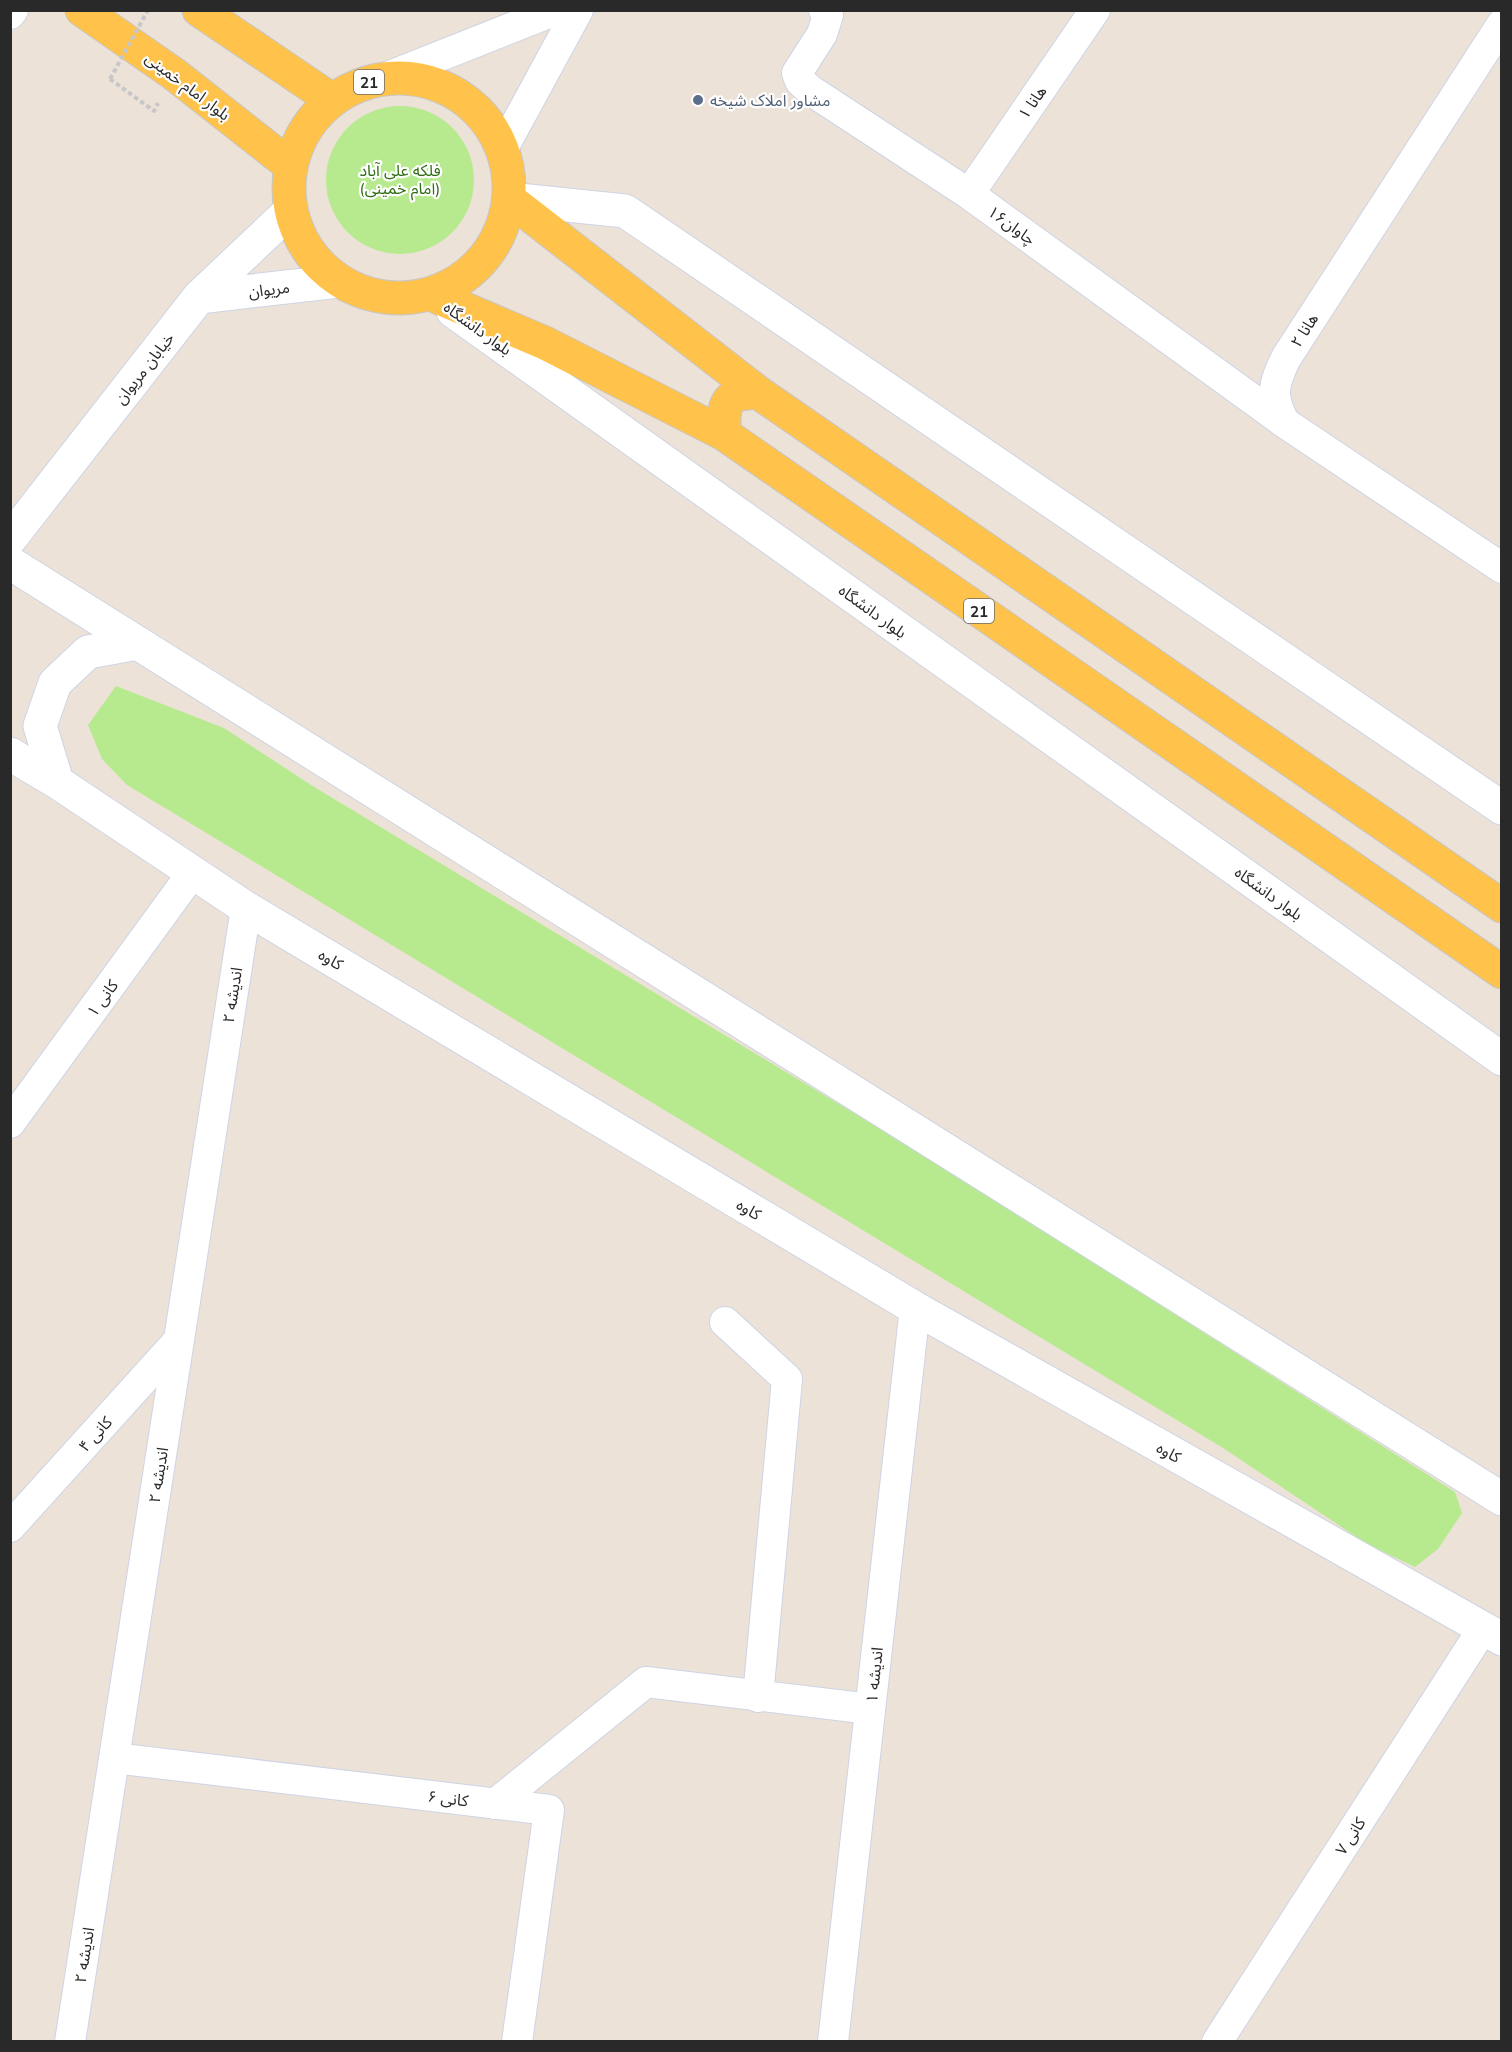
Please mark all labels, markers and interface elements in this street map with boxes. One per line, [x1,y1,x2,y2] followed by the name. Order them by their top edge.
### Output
[140,48,234,127] street label: بلوار امام خمینی
[354,70,384,94] road number: 21
[1013,81,1051,123] street label: هانا ۱
[710,90,830,110] place label: مشاور املاک شیخه
[691,93,705,107] marker: مشاور املاک شیخه
[359,160,441,201] park label: فلکه علی آباد (امام خمینی)
[984,201,1040,250] street label: چاوان۱۶
[247,277,291,301] street label: مریوان
[440,297,516,359] street label: بلوار دانشگاه
[1286,309,1322,351] street label: هانا ۲
[110,328,178,408] street label: خیابان مریوان
[835,580,911,642] street label: بلوار دانشگاه
[964,599,994,623] road number: 21
[1231,862,1307,924] street label: بلوار دانشگاه
[315,944,347,974] street label: کاوه
[218,966,246,1024] street label: اندیشه ۲
[82,975,122,1020] street label: کانی ۱
[733,1194,765,1224] street label: کاوه
[74,1412,116,1456] street label: کانی ۴
[1153,1437,1185,1467] street label: کاوه
[144,1446,172,1504] street label: اندیشه ۲
[861,1646,887,1704] street label: اندیشه ۱
[427,1786,470,1810] street label: کانی ۶
[1331,1813,1370,1859] street label: کانی ۷
[70,1926,98,1984] street label: اندیشه ۲

